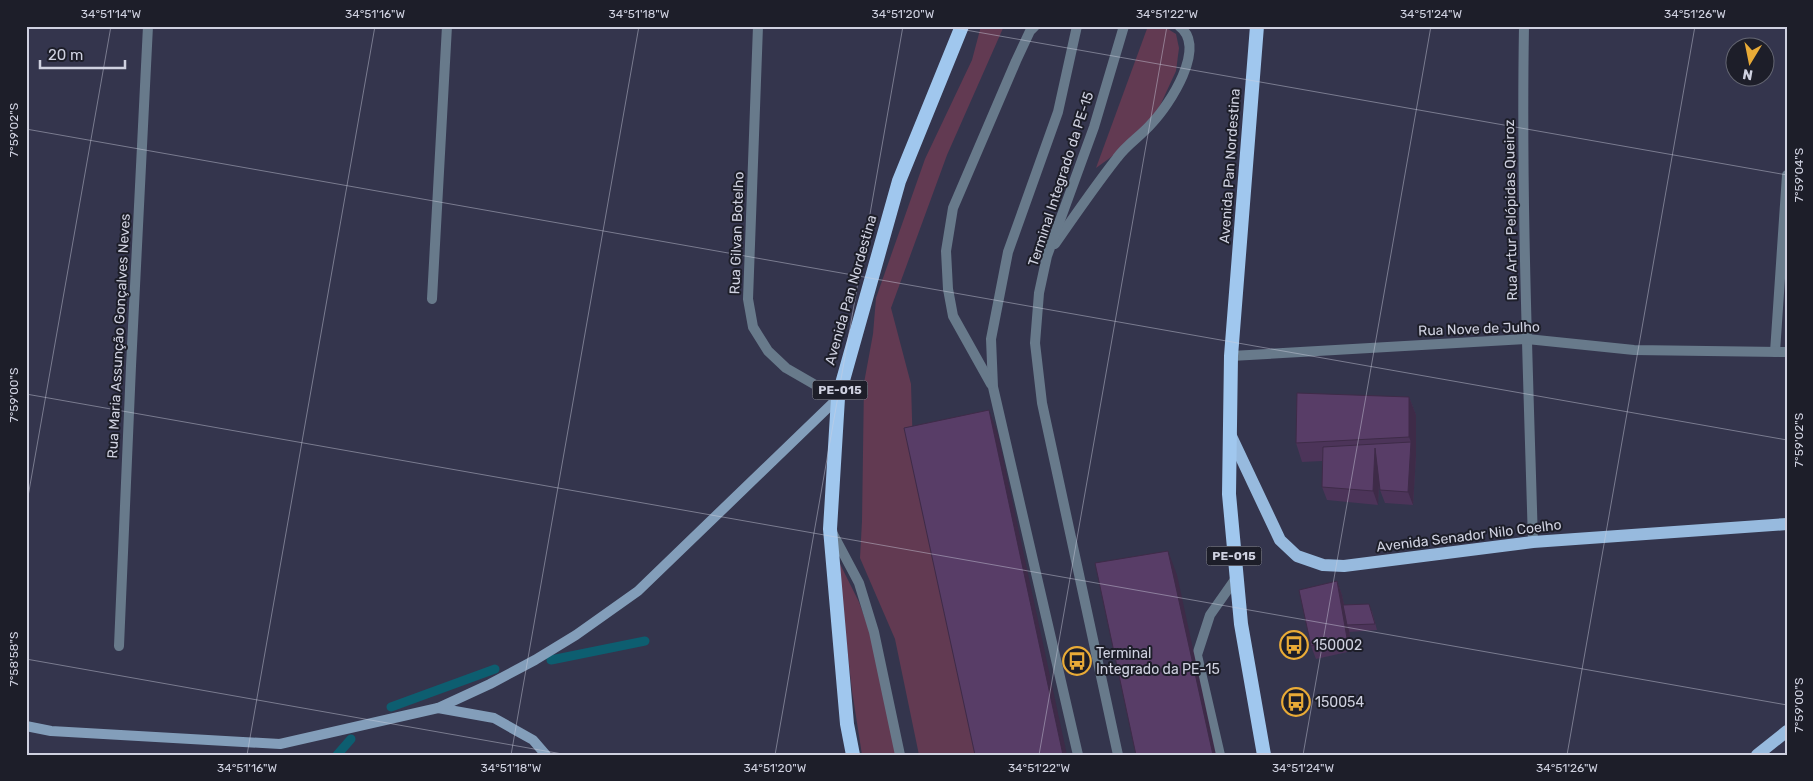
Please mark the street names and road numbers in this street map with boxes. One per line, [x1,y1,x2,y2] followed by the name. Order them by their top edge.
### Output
[1216,88,1244,244] street label: Avenida Pan Nordestina
[1025,89,1097,269] street label: Terminal Integrado da PE-15
[1501,119,1521,301] street label: Rua Artur Pelópidas Queiroz
[726,171,748,295] street label: Rua Gilvan Botelho
[104,213,134,459] street label: Rua Maria Assunção Gonçalves Neves
[821,213,881,367] street label: Avenida Pan Nordestina
[1418,318,1540,340] street label: Rua Nove de Julho
[812,380,868,400] road number: PE-015
[1375,516,1563,556] street label: Avenida Senador Nilo Coelho
[1206,546,1262,566] road number: PE-015

